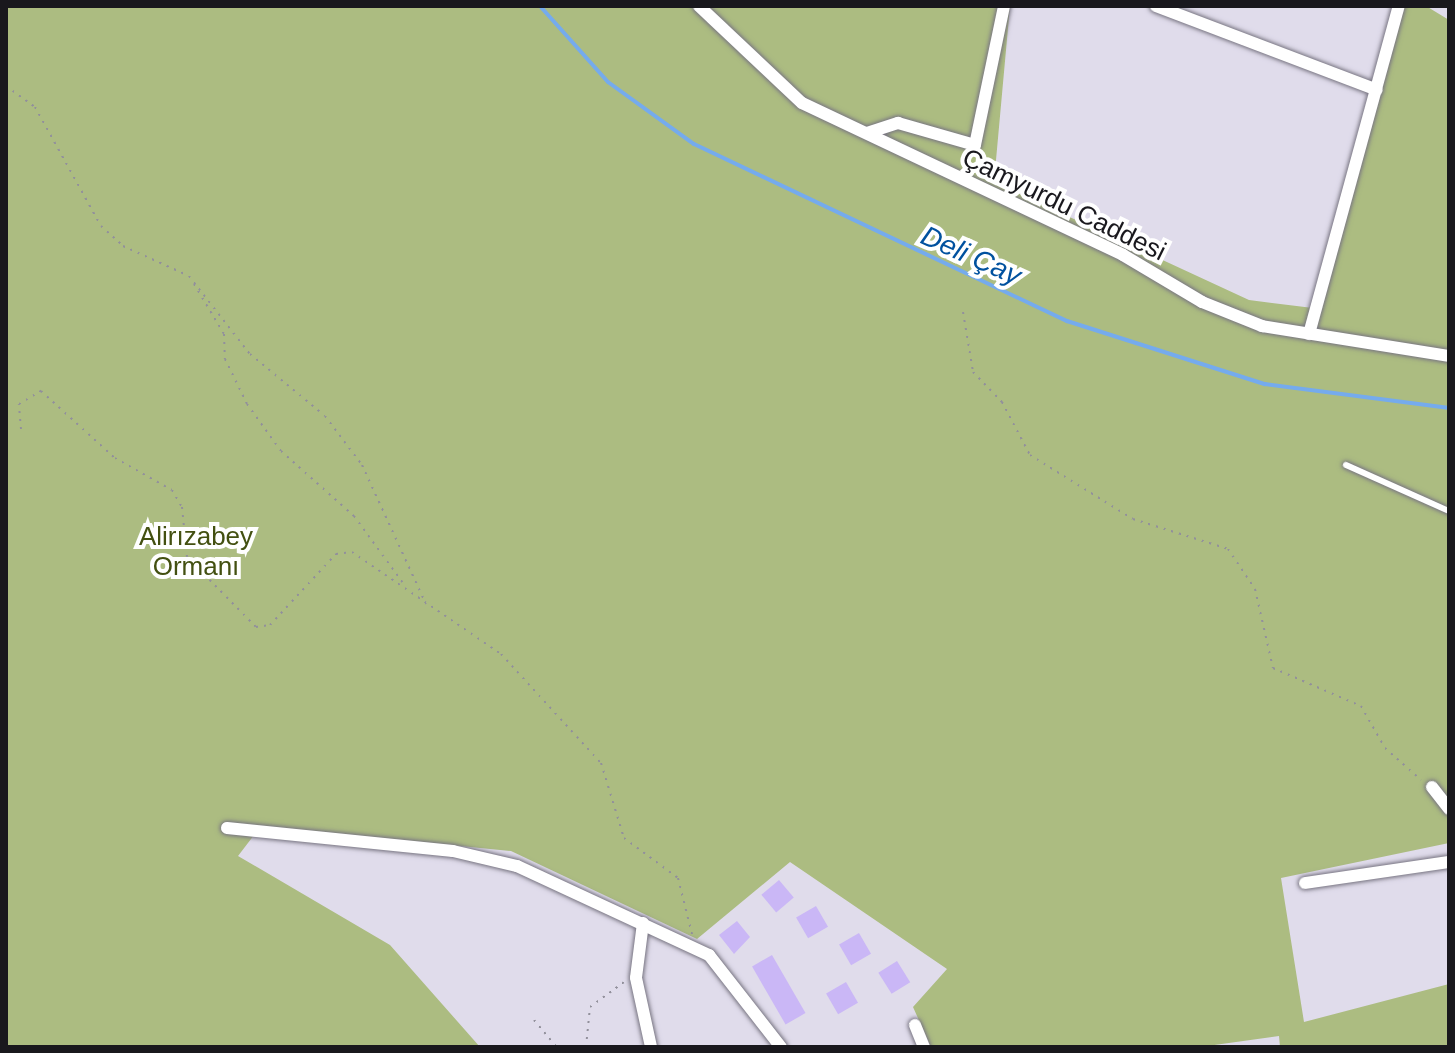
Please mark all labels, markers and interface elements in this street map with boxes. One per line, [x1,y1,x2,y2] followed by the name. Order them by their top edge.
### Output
[957,142,1171,268] street label: Çamyurdu Caddesi
[916,219,1026,293] water label: Deli Çay
[139,521,253,582] park label: Alirızabey Ormanı

